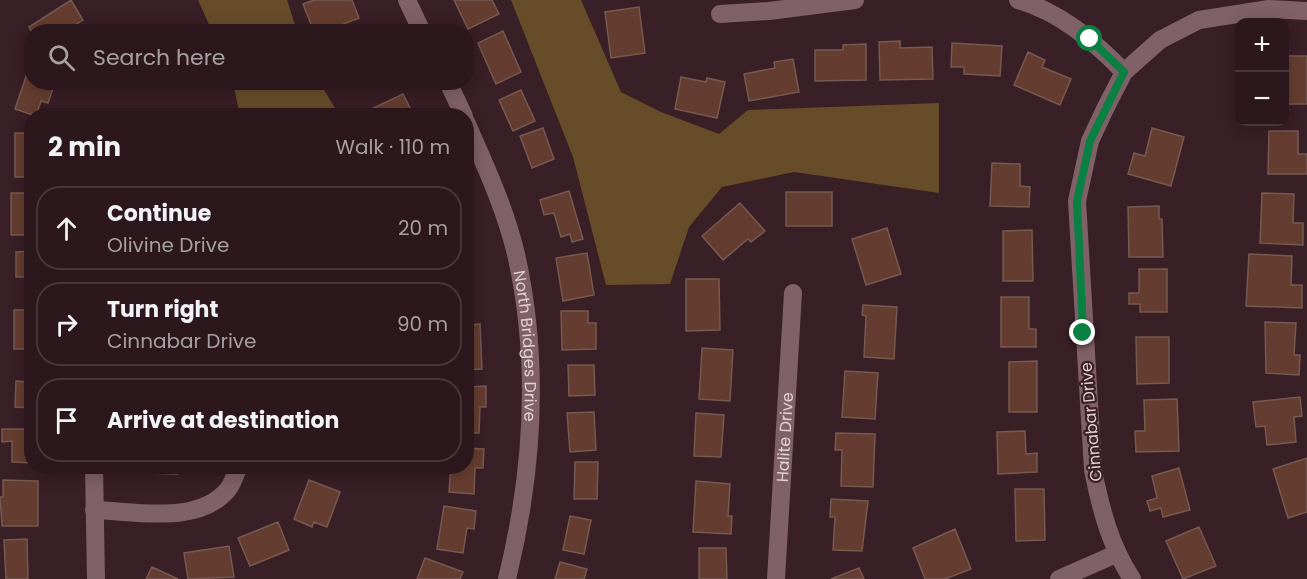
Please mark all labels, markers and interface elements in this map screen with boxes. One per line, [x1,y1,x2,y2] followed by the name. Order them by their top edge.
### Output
[1235,18,1289,126] map controls
[1235,18,1289,72] button: +
[24,24,474,90] search box
[1076,25,1102,51] route start
[45,41,78,74] icon: search
[93,42,226,73] text: Search here
[1235,72,1289,126] button: −
[48,129,121,165] text: 2 min
[336,133,450,161] text: Walk · 110 m
[107,198,211,229] text: Continue
[50,212,83,245] icon: ahead
[398,214,448,242] text: 20 m
[107,231,229,259] text: Olivine Drive
[508,268,542,422] street label: North Bridges Drive
[107,294,218,325] text: Turn right
[50,308,83,341] icon: right
[397,310,448,338] text: 90 m
[1069,319,1095,345] route end
[107,327,256,355] text: Cinnabar Drive
[1074,361,1108,483] street label: Cinnabar Drive
[770,392,799,483] street label: Halite Drive
[50,404,83,437] icon: arrive
[107,405,339,436] text: Arrive at destination

